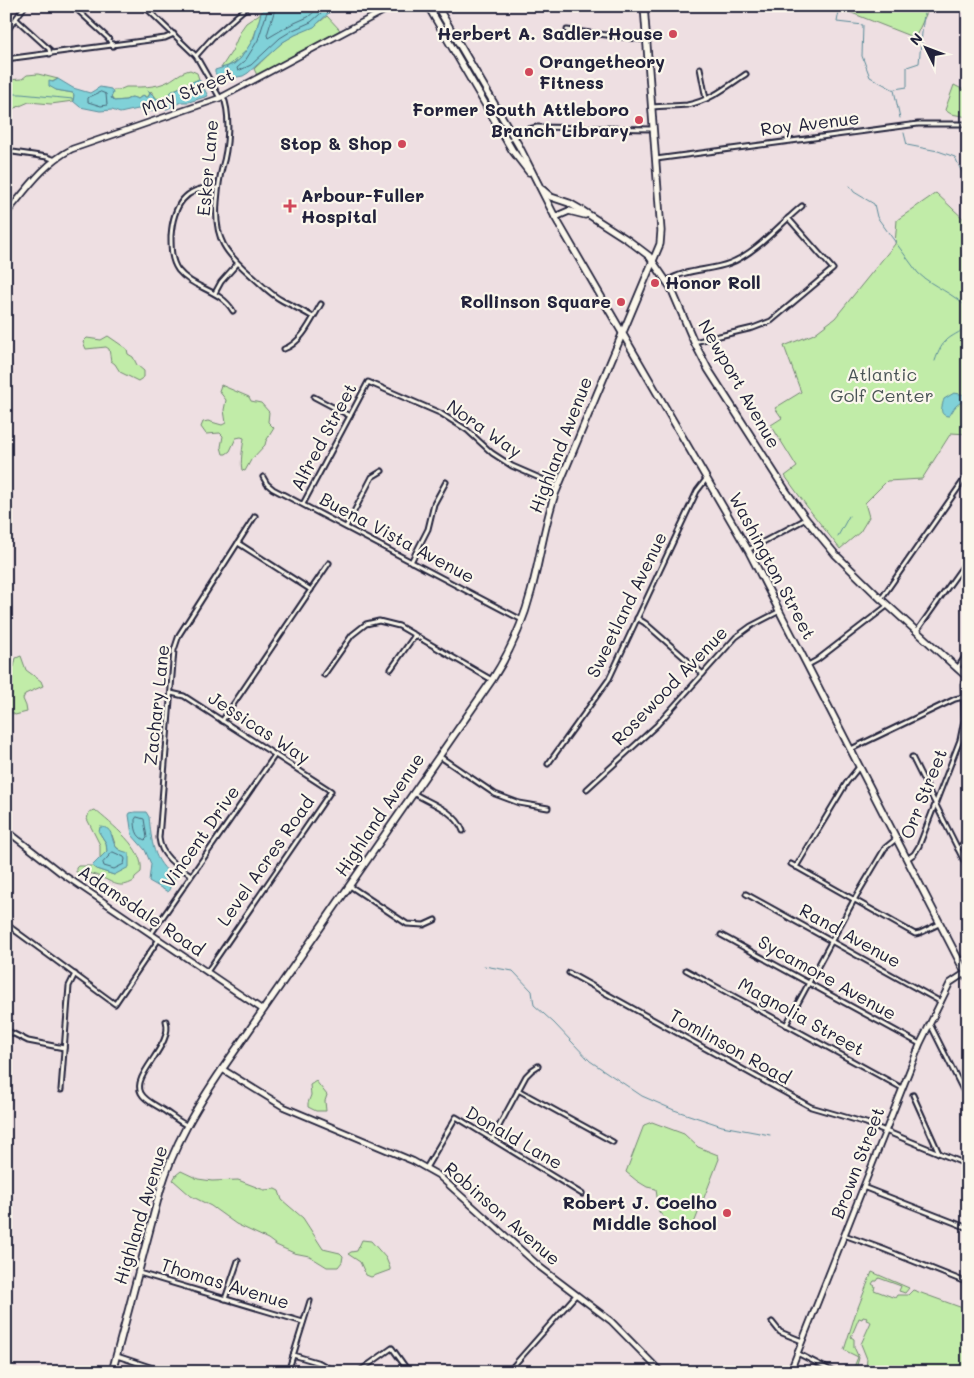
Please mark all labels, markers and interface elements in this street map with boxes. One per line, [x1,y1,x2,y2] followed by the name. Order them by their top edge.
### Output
[437,21,663,45] place label: Herbert A. Sadler House
[902,22,952,72] north arrow
[667,28,679,40] marker: Herbert A. Sadler House
[905,29,927,49] text: N
[539,49,665,94] place label: Orangetheory Fitness
[138,62,238,121] street label: May Street
[523,66,535,78] marker: Orangetheory Fitness
[412,97,629,142] place label: Former South Attleboro Branch Library
[759,105,861,141] street label: Roy Avenue
[633,114,645,126] marker: Former South Attleboro Branch Library
[191,119,223,217] street label: Esker Lane
[280,131,392,155] place label: Stop & Shop
[396,138,408,150] marker: Stop & Shop
[301,183,424,228] place label: Arbour-Fuller Hospital
[283,199,297,213] marker: Arbour-Fuller Hospital
[665,270,761,294] place label: Honor Roll
[649,277,661,289] marker: Honor Roll
[460,289,611,313] place label: Rollinson Square
[615,296,627,308] marker: Rollinson Square
[693,315,787,452] street label: Newport Avenue
[830,362,934,407] park label: Atlantic Golf Center
[523,373,597,516] street label: Highland Avenue
[285,379,362,495] street label: Alfred Street
[442,394,527,463] street label: Nora Way
[316,486,479,588] street label: Buena Vista Avenue
[724,488,822,643] street label: Washington Street
[580,528,672,681] street label: Sweetland Avenue
[606,621,732,750] street label: Rosewood Avenue
[138,643,174,766] street label: Zachary Lane
[204,685,315,769] street label: Jessicas Way
[894,745,952,842] street label: Orr Street
[329,748,429,881] street label: Highland Avenue
[156,780,244,892] street label: Vincent Drive
[211,790,319,930] street label: Level Acres Road
[74,859,209,961] street label: Adamsdale Road
[796,897,905,973] street label: Rand Avenue
[754,929,901,1025] street label: Sycamore Avenue
[734,971,869,1061] street label: Magnolia Street
[666,1003,795,1089] street label: Tomlinson Road
[462,1100,567,1174] street label: Donald Lane
[825,1103,889,1222] street label: Brown Street
[108,1142,173,1287] street label: Highland Avenue
[439,1156,566,1270] street label: Robinson Avenue
[562,1190,717,1235] place label: Robert J. Coelho Middle School
[721,1207,733,1219] marker: Robert J. Coelho Middle School
[158,1252,292,1314] street label: Thomas Avenue

